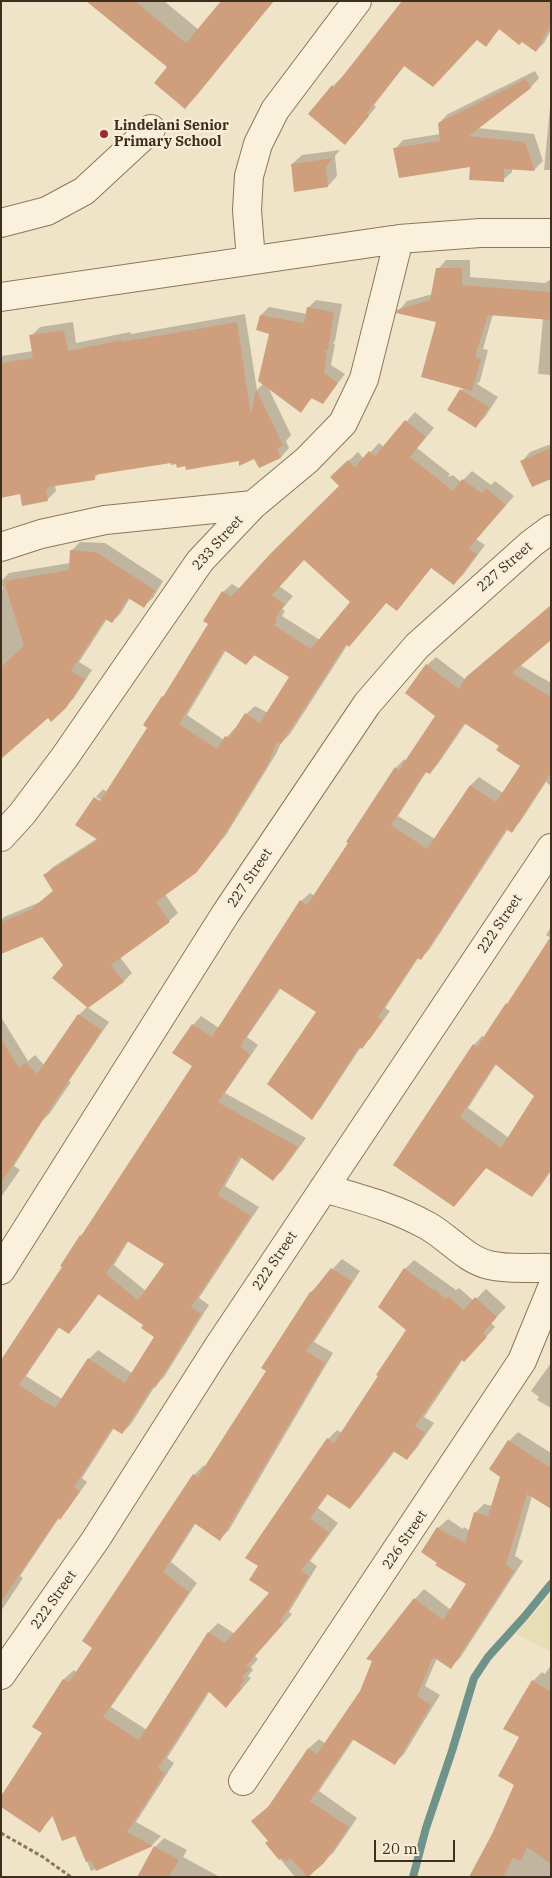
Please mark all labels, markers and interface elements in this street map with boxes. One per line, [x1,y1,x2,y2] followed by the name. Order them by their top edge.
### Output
[114,118,229,150] place label: Lindelani Senior Primary School
[98,128,110,140] marker: Lindelani Senior Primary School
[189,512,247,574] street label: 233 Street
[474,538,536,596] street label: 227 Street
[224,845,276,911] street label: 227 Street
[474,891,526,957] street label: 222 Street
[249,1228,301,1294] street label: 222 Street
[379,1507,431,1573] street label: 226 Street
[28,1567,80,1633] street label: 222 Street
[377,1830,458,1862] scale bar
[382,1839,418,1858] text: 20 m

